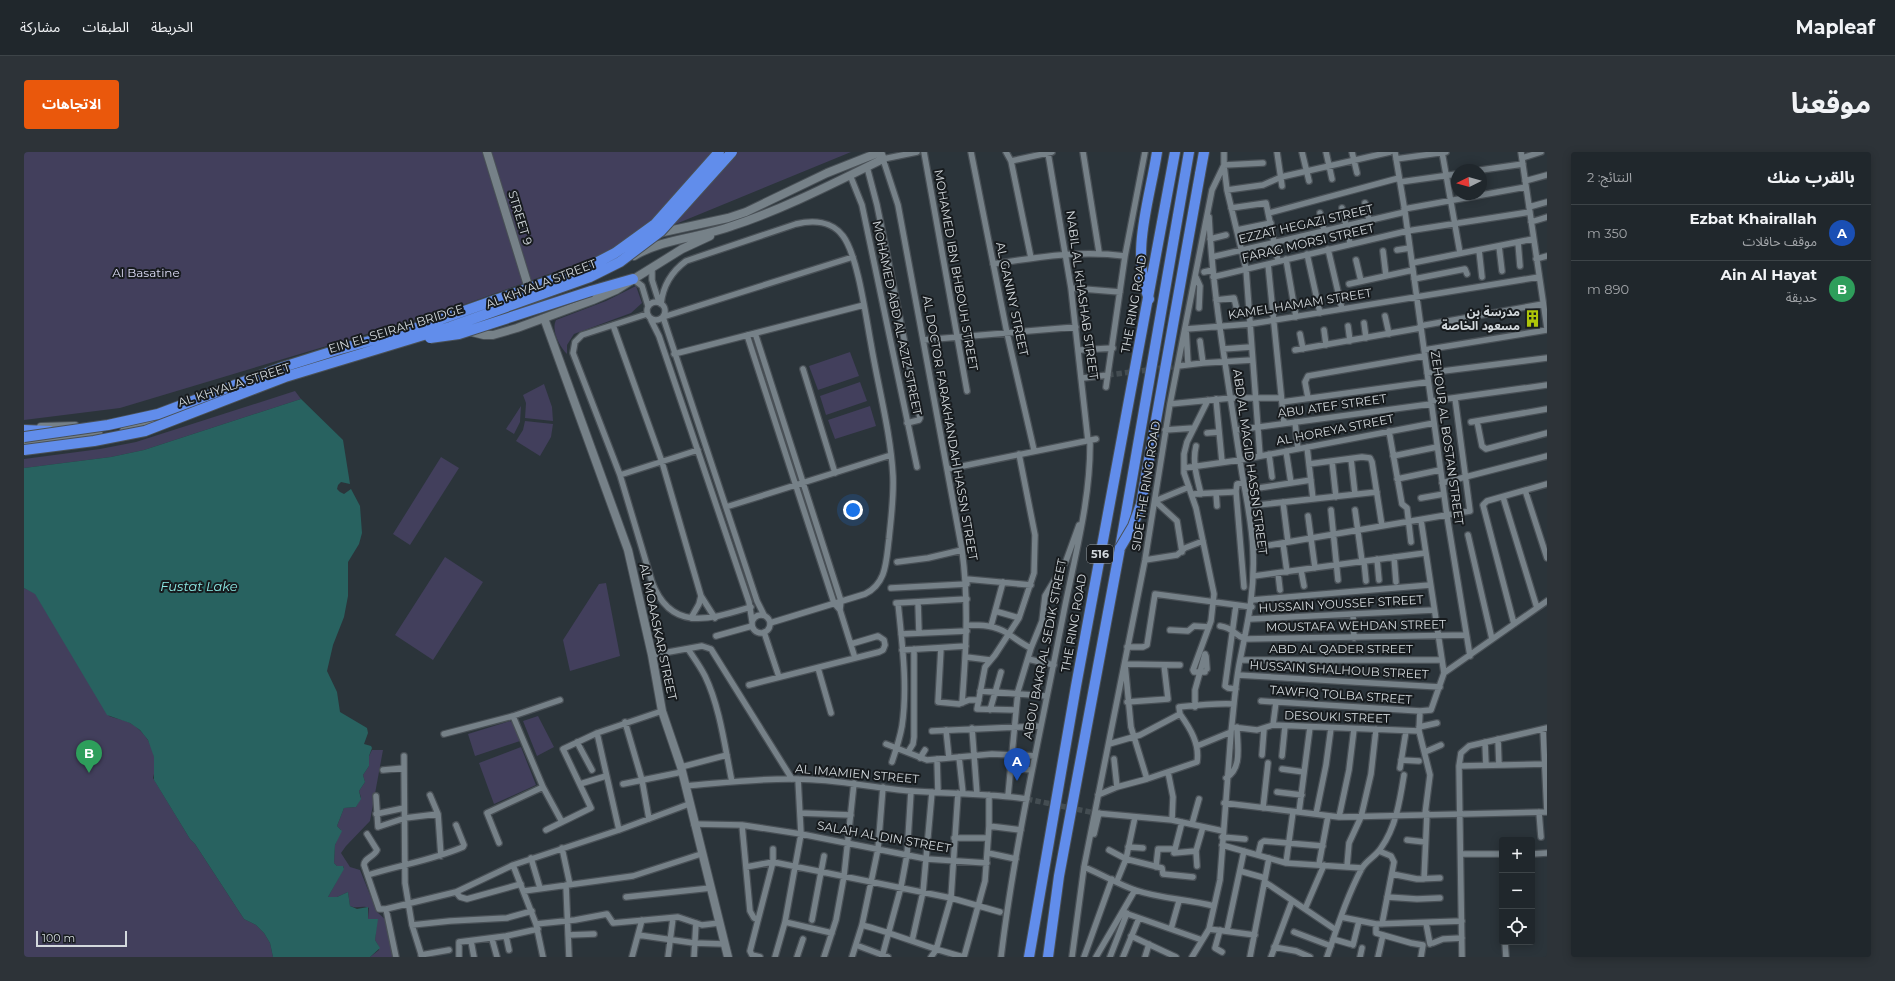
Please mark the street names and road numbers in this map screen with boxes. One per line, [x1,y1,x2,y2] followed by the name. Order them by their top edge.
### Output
[931,168,982,372] street label: MOHAMED IBN BHBOUH STREET
[505,189,536,247] street label: STREET 9
[1237,201,1375,246] street label: EZZAT HEGAZI STREET
[1063,209,1102,381] street label: NABIL AL KHASHAB STREET
[869,219,926,417] street label: MOHAMED ABD AL AZIZ STREET
[1240,220,1376,265] street label: FARAG MORSI STREET
[993,241,1032,357] street label: AL GANINY STREET
[1117,254,1150,354] street label: THE RING ROAD
[483,255,598,312] street label: AL KHYALA STREET
[1227,285,1373,322] street label: KAMEL HAMAM STREET
[920,294,981,562] street label: AL DOCTOR FARAKHANDAH HASSN STREET
[326,301,465,356] street label: EIN EL SEIRAH BRIDGE
[1428,350,1467,526] street label: ZEHOUR AL BOSTAN STREET
[176,359,292,410] street label: AL KHYALA STREET
[1230,368,1271,556] street label: ABD AL MAGID HASSN STREET
[1276,390,1387,421] street label: ABU ATEF STREET
[1275,411,1395,448] street label: AL HOREYA STREET
[1128,420,1163,552] street label: SIDE THE RING ROAD
[1087,545,1113,563] road number: 516
[1020,557,1069,740] street label: ABOU BAKR AL SEDIK STREET
[637,562,680,702] street label: AL MOAASKAR STREET
[1057,573,1090,673] street label: THE RING ROAD
[1258,592,1424,615] street label: HUSSAIN YOUSSEF STREET
[1266,616,1446,635] street label: MOUSTAFA WEHDAN STREET
[1269,641,1413,656] street label: ABD AL QADER STREET
[1249,657,1429,682] street label: HUSSAIN SHALHOUB STREET
[1269,682,1413,707] street label: TAWFIQ TOLBA STREET
[1284,707,1390,726] street label: DESOUKI STREET
[794,761,920,786] street label: AL IMAMIEN STREET
[816,817,952,856] street label: SALAH AL DIN STREET

